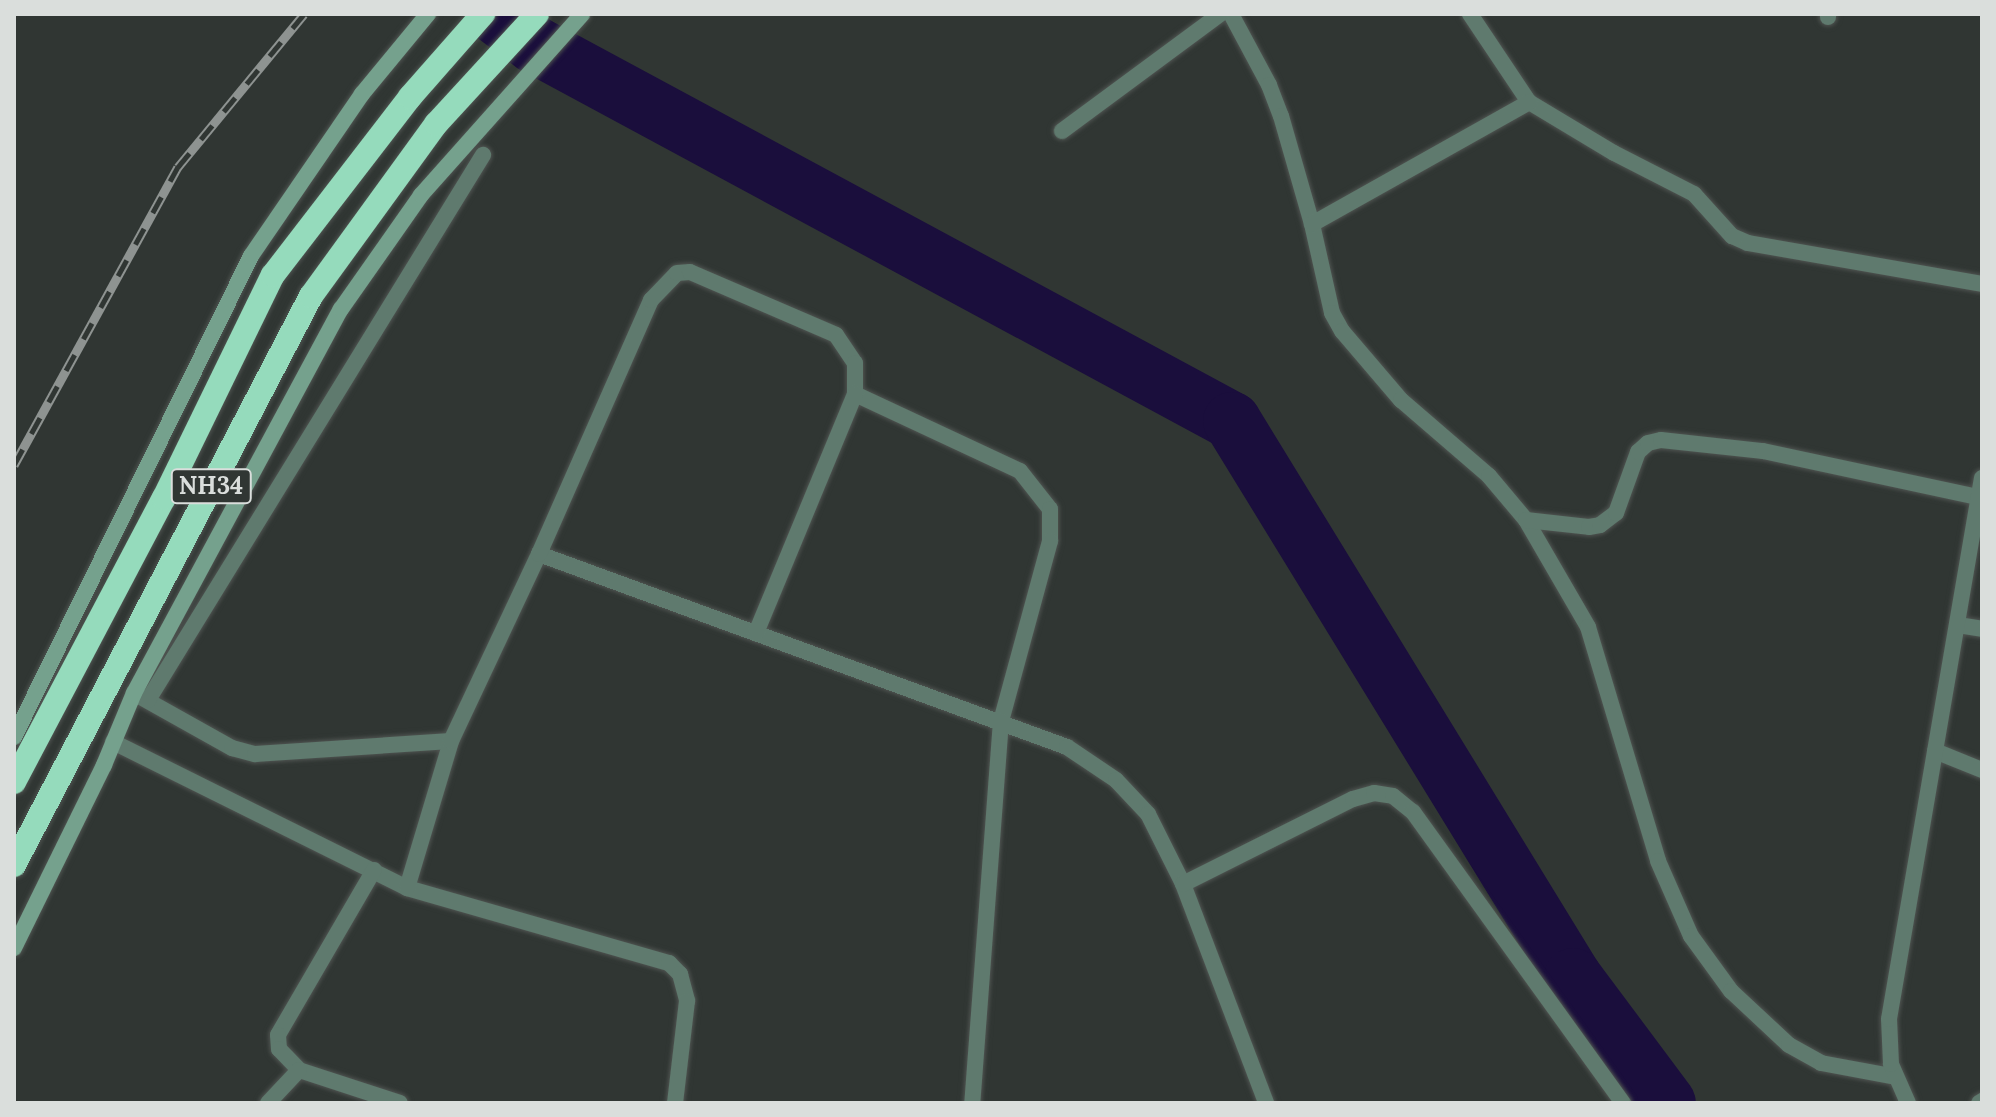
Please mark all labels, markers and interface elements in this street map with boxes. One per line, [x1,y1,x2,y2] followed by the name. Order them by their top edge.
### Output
[169,466,253,506] road number: NH34

